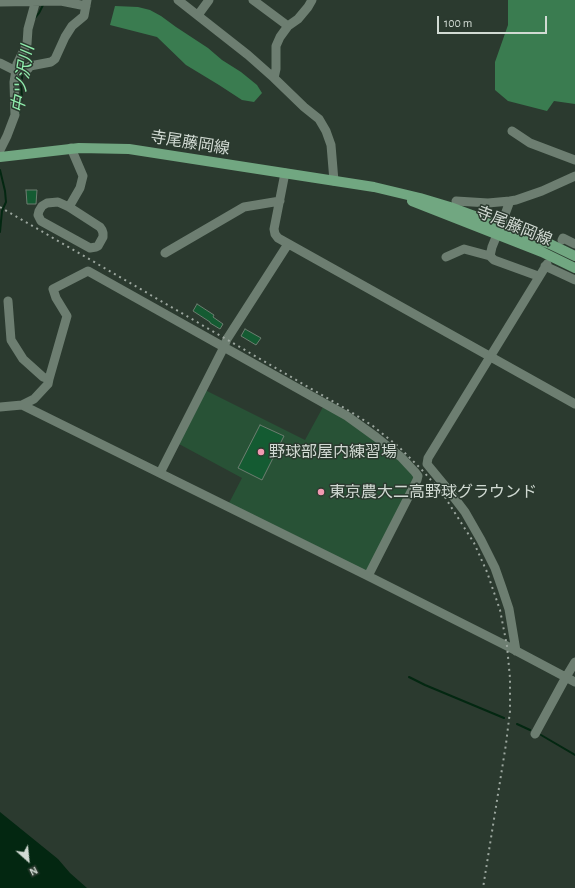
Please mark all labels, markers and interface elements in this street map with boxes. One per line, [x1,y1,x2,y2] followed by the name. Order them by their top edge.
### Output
[439,8,549,34] scale bar
[444,17,472,29] text: 100 m
[8,44,38,114] water label: 中ツ沢川
[149,127,231,159] street label: 寺尾藤岡線
[473,202,555,250] street label: 寺尾藤岡線
[269,442,397,462] place label: 野球部屋内練習場
[256,447,266,457] marker: 野球部屋内練習場
[329,482,537,502] place label: 東京農大二高野球グラウンド
[316,487,326,497] marker: 東京農大二高野球グラウンド
[8,840,48,880] north arrow
[28,864,40,878] text: N

